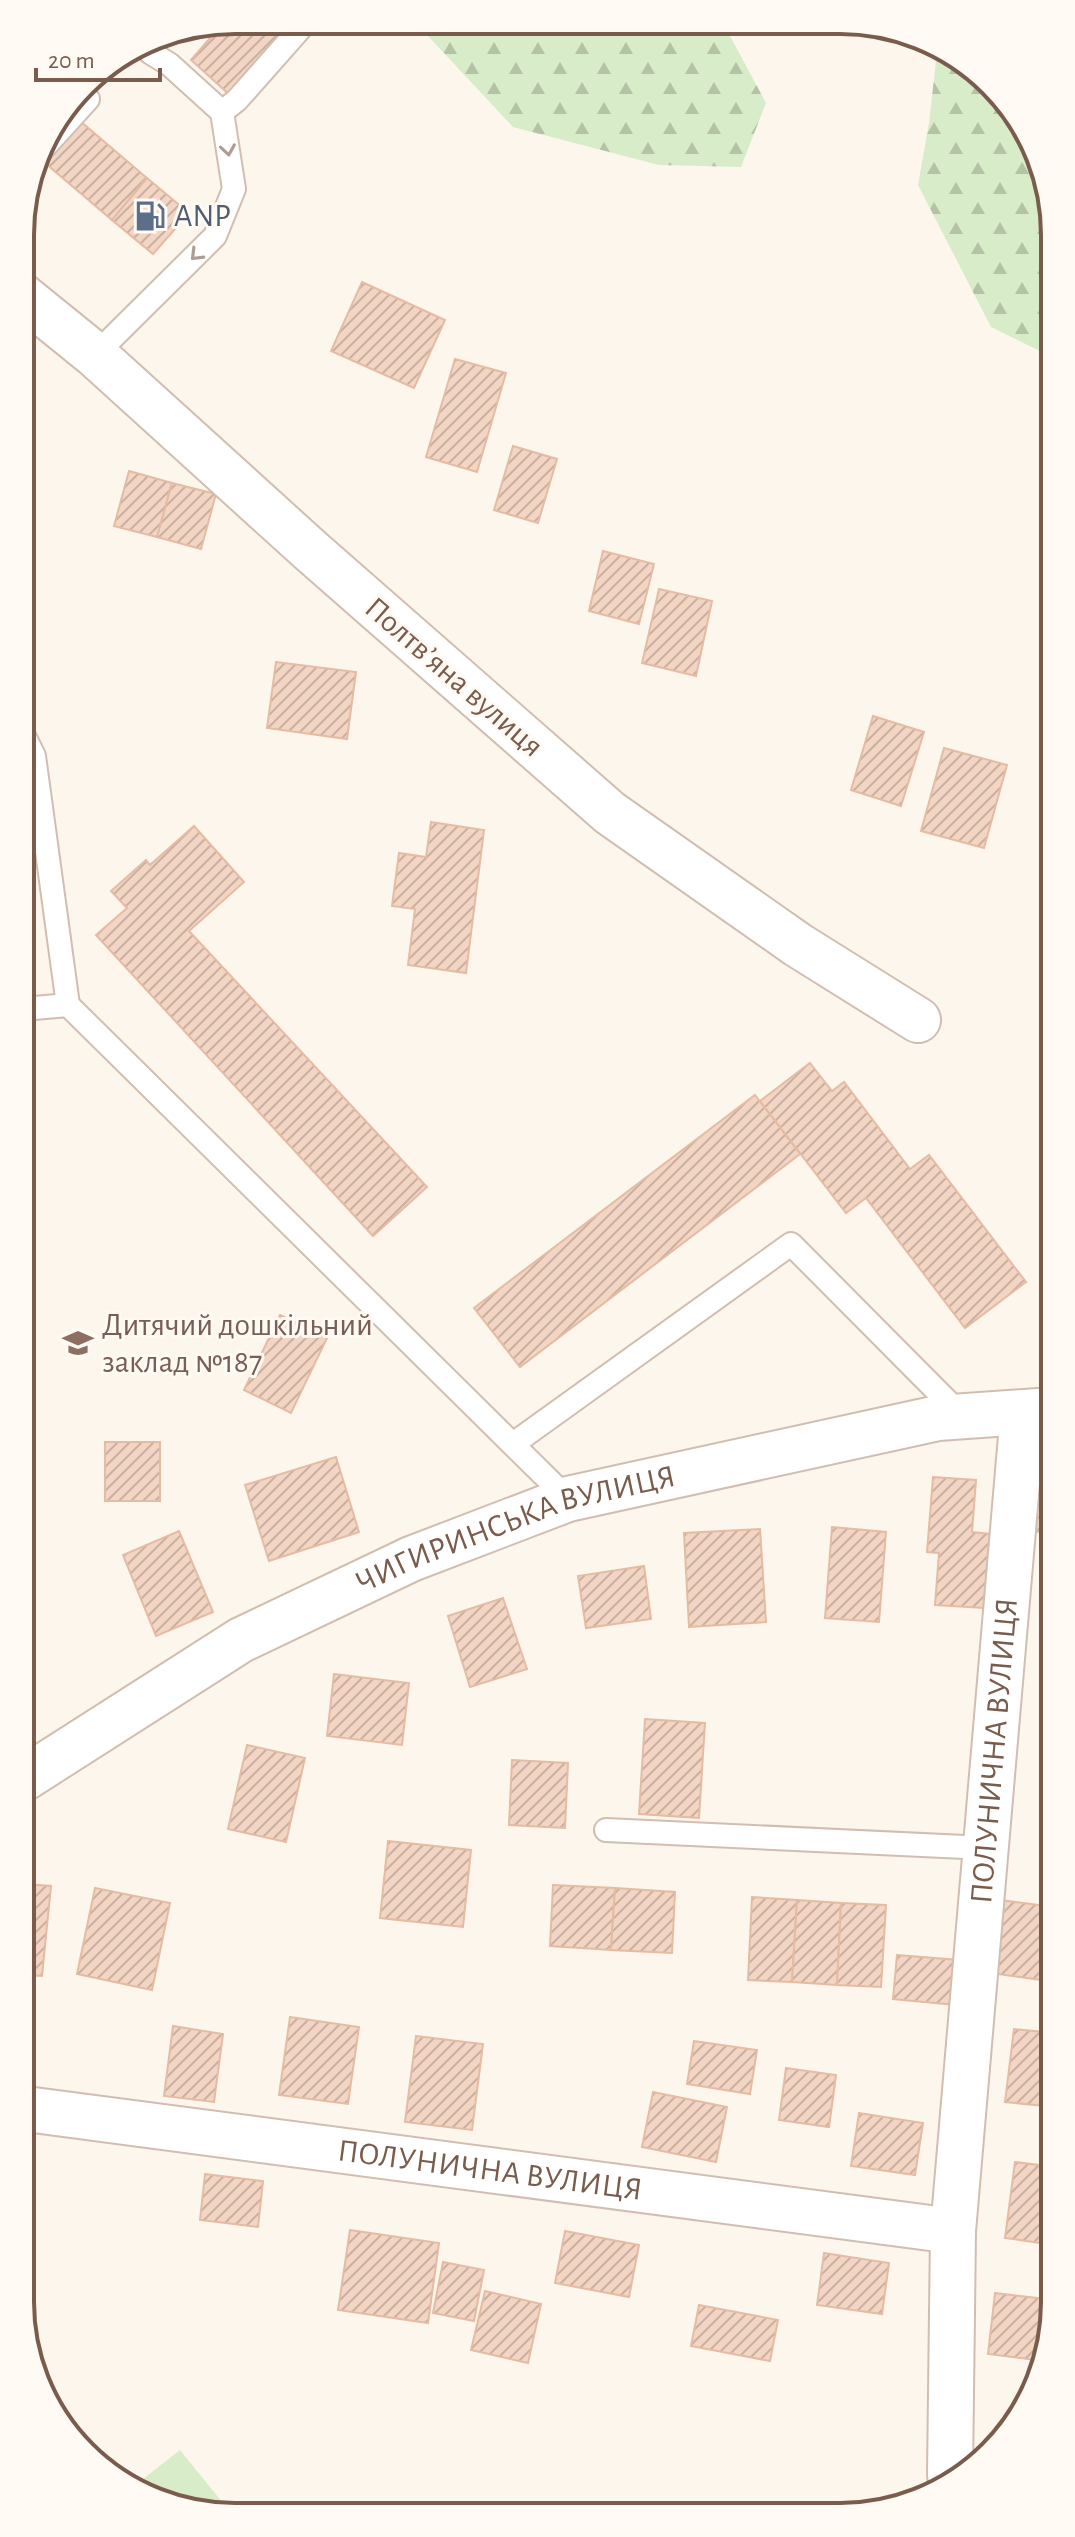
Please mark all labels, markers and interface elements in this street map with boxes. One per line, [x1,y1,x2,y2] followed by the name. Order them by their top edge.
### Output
[36,32,160,82] scale bar
[48,49,95,73] text: 20 m
[219,143,236,157] one-way arrow
[133,199,167,233] fuel station icon: ANP
[174,200,231,232] place label: ANP
[191,246,205,260] one-way arrow
[359,591,549,763] street label: Полтвʼяна вулиця
[102,1309,373,1378] place label: Дитячий дошкільний заклад №187
[61,1326,95,1360] school or university icon: Дитячий дошкільний заклад №187
[351,1460,678,1599] street label: ЧИГИРИНСЬКА ВУЛИЦЯ
[965,1596,1023,1905] street label: ПОЛУНИЧНА ВУЛИЦЯ
[336,2134,644,2206] street label: ПОЛУНИЧНА ВУЛИЦЯ

